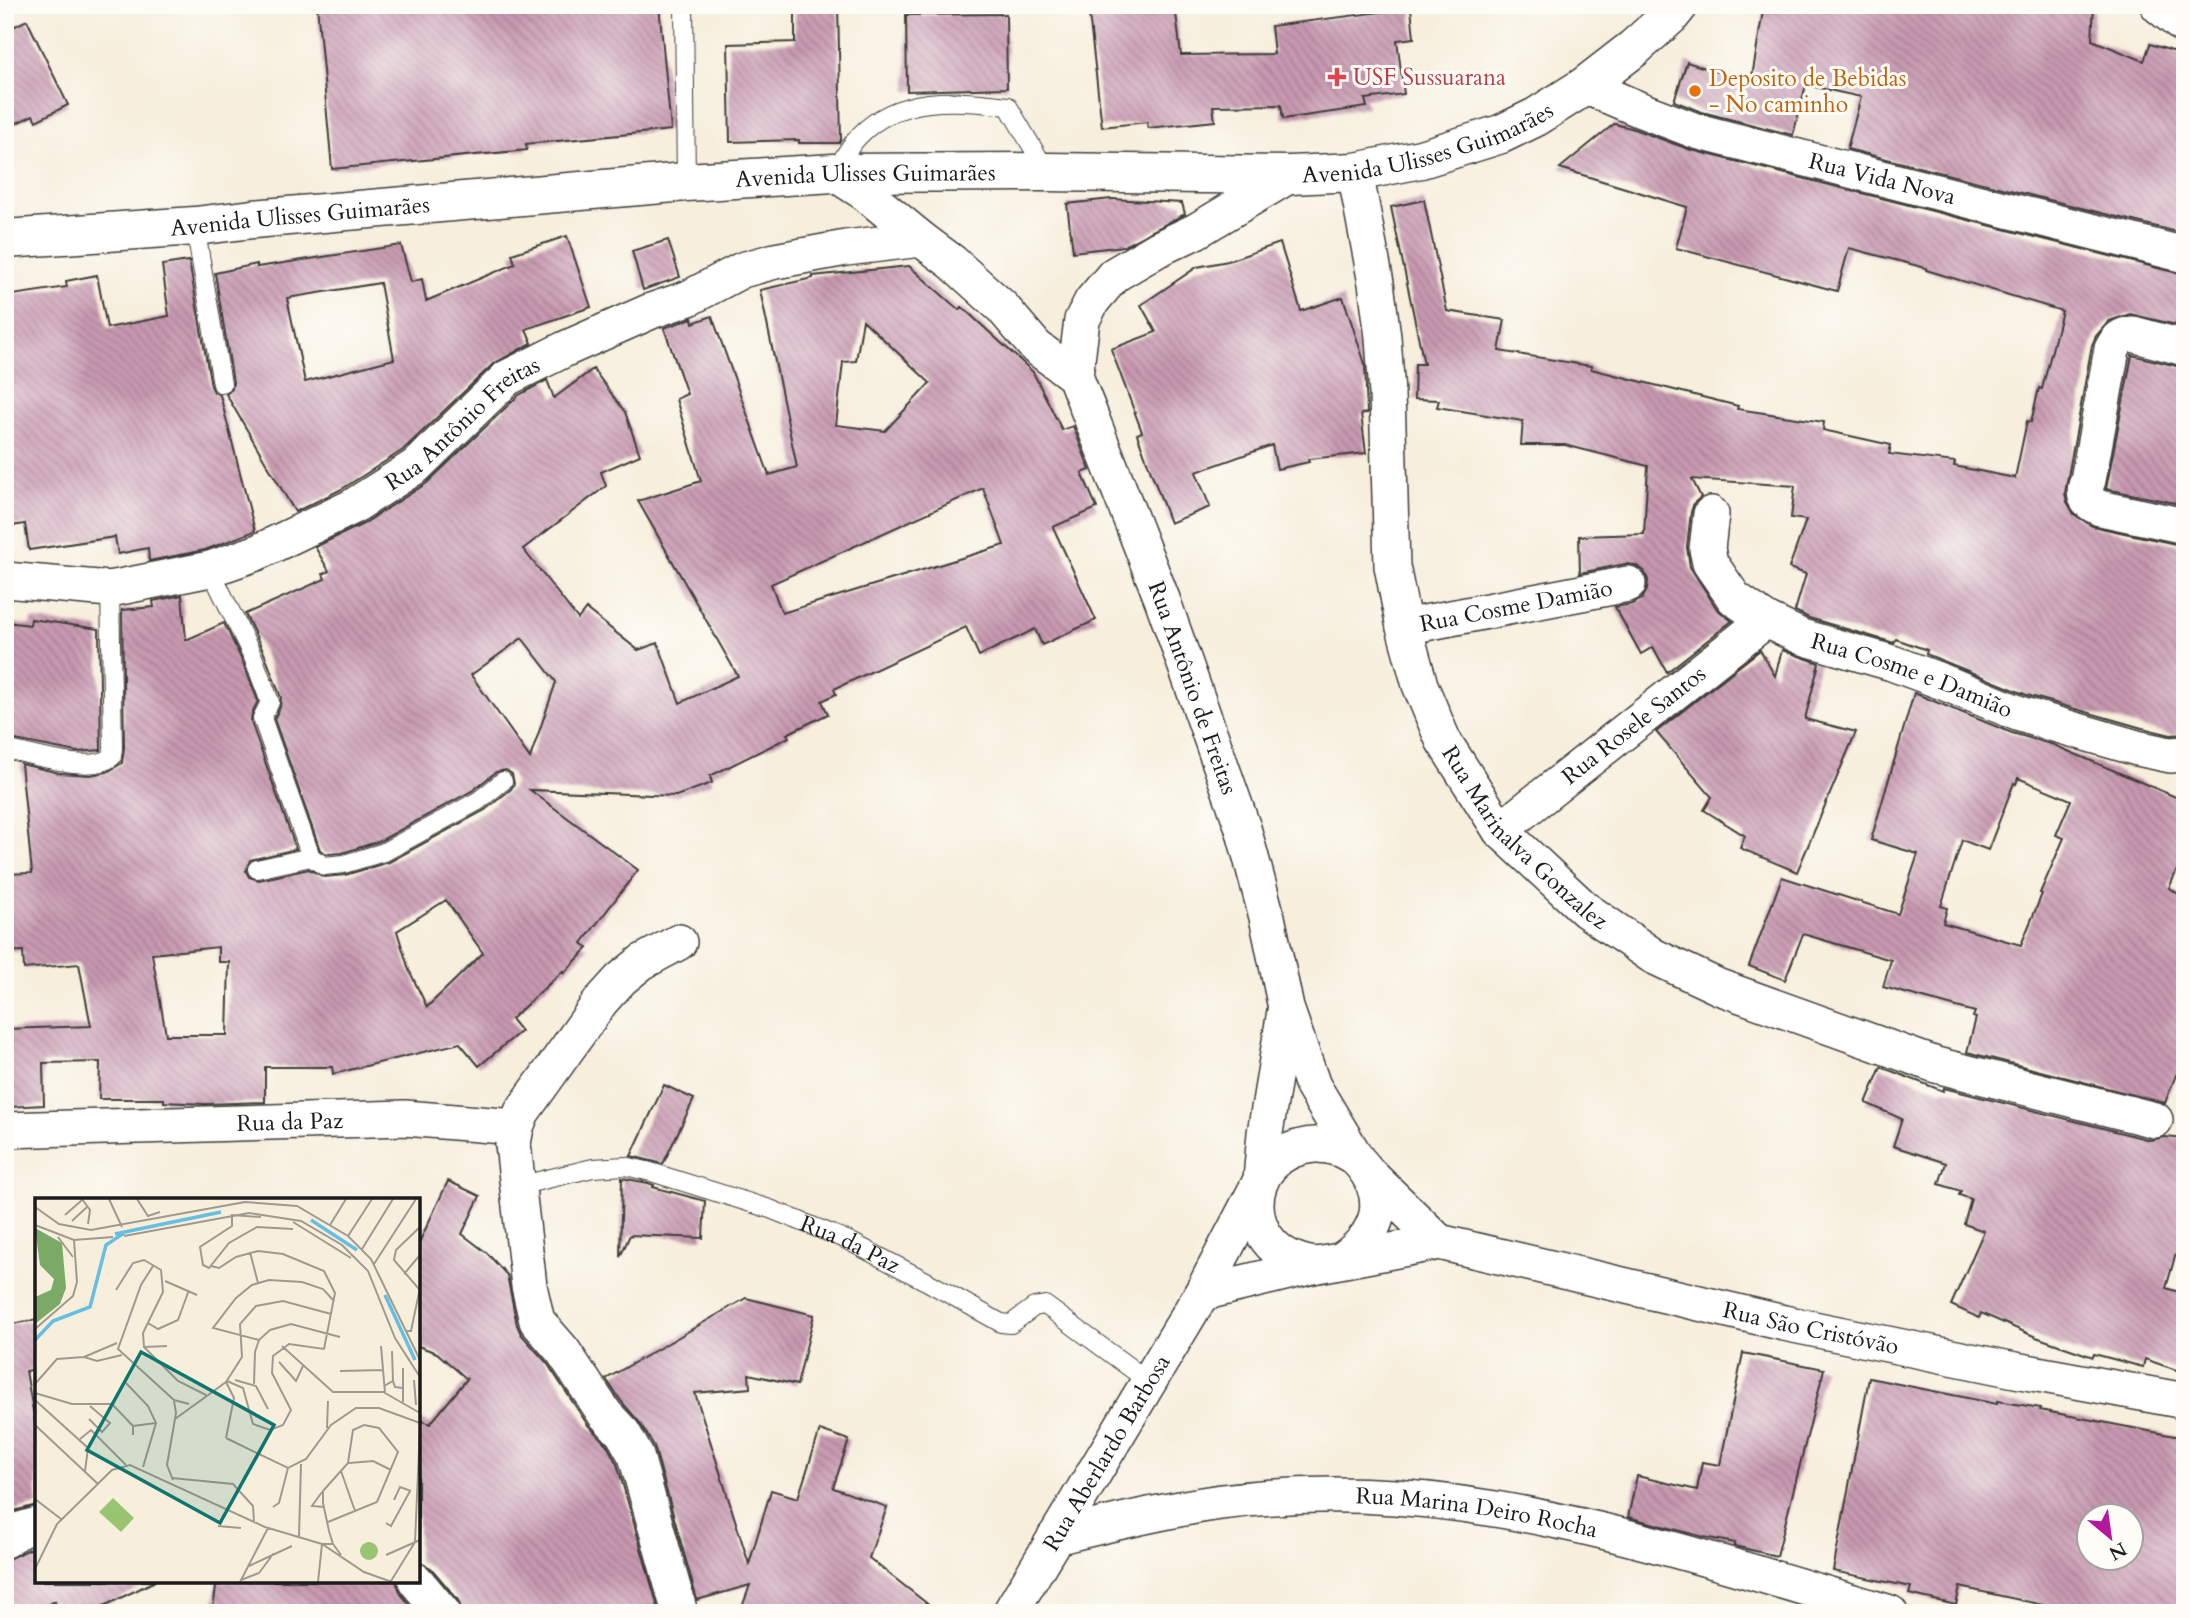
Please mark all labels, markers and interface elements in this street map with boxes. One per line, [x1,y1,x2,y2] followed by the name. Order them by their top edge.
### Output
[1353,62,1506,93] place label: USF Sussuarana
[1709,63,1906,120] place label: Deposito de Bebidas - No caminho
[1327,67,1347,87] marker: USF Sussuarana
[1687,83,1703,99] marker: Deposito de Bebidas - No caminho
[1301,95,1559,190] street label: Avenida Ulisses Guimarães
[1806,145,1959,212] street label: Rua Vida Nova
[734,157,996,194] street label: Avenida Ulisses Guimarães
[169,188,431,243] street label: Avenida Ulisses Guimarães
[379,349,545,498] street label: Rua Antônio Freitas
[1417,572,1615,639] street label: Rua Cosme Damião
[1141,577,1245,799] street label: Rua Antônio de Freitas
[1808,625,2018,725] street label: Rua Cosme e Damião
[1555,658,1712,791] street label: Rua Rosele Santos
[1435,739,1614,936] street label: Rua Marinalva Gonzalez
[236,1104,344,1139] street label: Rua da Paz
[35,1198,420,1583] inset map
[796,1207,906,1280] street label: Rua da Paz
[1720,1294,1902,1361] street label: Rua São Cristóvão
[1035,1349,1177,1557] street label: Rua Aberlardo Barbosa
[1355,1480,1601,1545] street label: Rua Marina Deiro Rocha
[2074,1502,2144,1572] north arrow
[2104,1536,2131,1567] text: N

